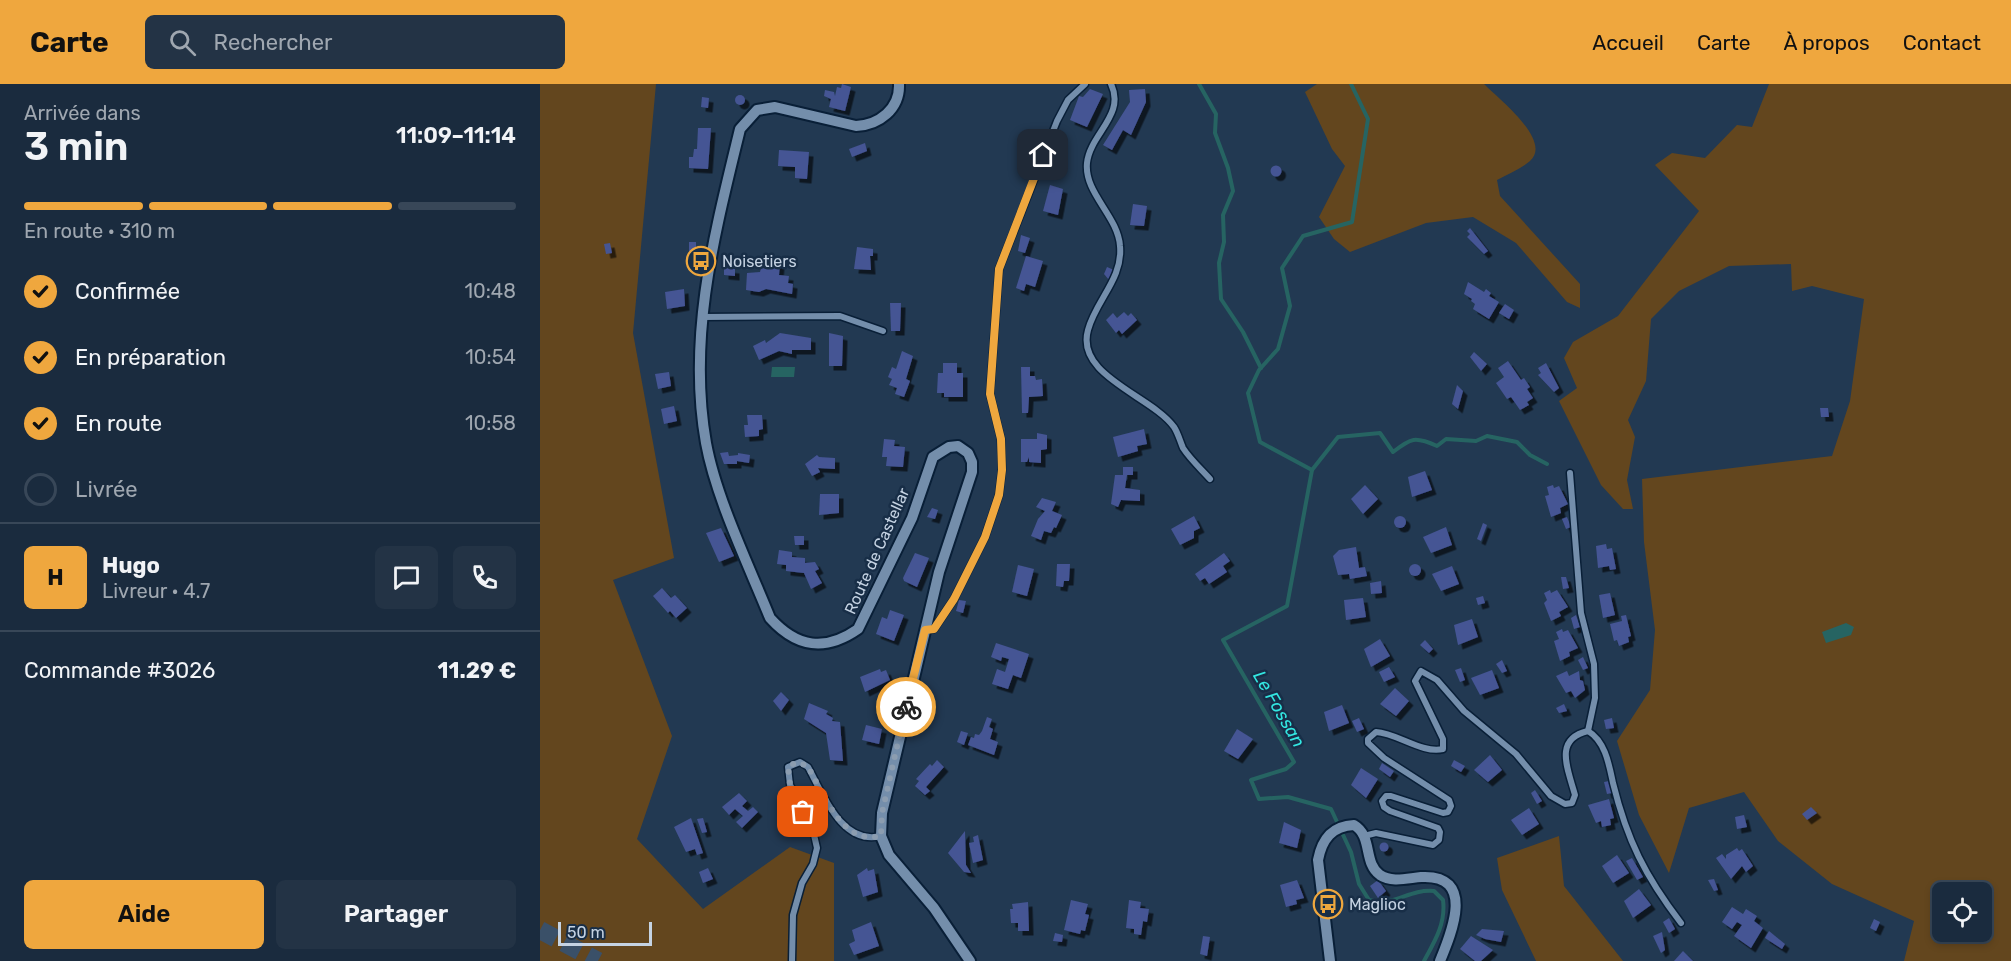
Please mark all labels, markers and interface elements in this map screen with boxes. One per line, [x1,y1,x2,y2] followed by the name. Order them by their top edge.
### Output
[145,15,565,69] search box
[30,26,109,59] text: Carte
[166,26,199,59] icon: search
[214,29,332,56] text: Rechercher
[1592,30,1664,55] text: Accueil
[1697,30,1750,55] text: Carte
[1783,30,1870,55] text: À propos
[1903,30,1981,55] text: Contact
[24,101,141,125] text: Arrivée dans
[396,122,516,149] text: 11:09–11:14
[24,124,129,170] text: 3 min
[1017,129,1068,180] pin
[1026,138,1059,171] icon: home
[24,219,175,243] text: En route · 310 m
[685,245,717,277] bus stop icon: Noisetiers
[722,252,797,271] place label: Noisetiers
[24,275,57,308] icon: check
[75,278,180,305] text: Confirmée
[464,279,516,303] text: 10:48
[24,341,57,374] icon: check
[75,344,226,371] text: En préparation
[465,345,516,369] text: 10:54
[24,407,57,440] icon: check
[75,410,162,437] text: En route
[465,411,516,435] text: 10:58
[75,476,138,503] text: Livrée
[841,485,913,617] street label: Route de Castellar
[375,546,438,609] button: chat
[453,546,516,609] button: phone
[102,552,160,579] text: Hugo
[47,564,64,591] text: H
[102,579,210,603] text: Livreur · 4.7
[24,657,215,684] text: Commande #3026
[438,657,516,684] text: 11.29 €
[1248,667,1310,751] water label: Le Fossan
[876,677,936,737] courier
[890,691,923,724] icon: bike
[777,786,828,837] pin
[786,795,819,828] icon: bag
[24,880,264,949] button: Aide
[276,880,516,949] button: Partager
[1932,882,1992,942] map controls
[1932,882,1992,942] button: locate
[1312,888,1344,920] bus stop icon: Maglioc
[1349,895,1406,914] place label: Maglioc
[558,919,652,946] scale bar
[567,923,605,942] text: 50 m

